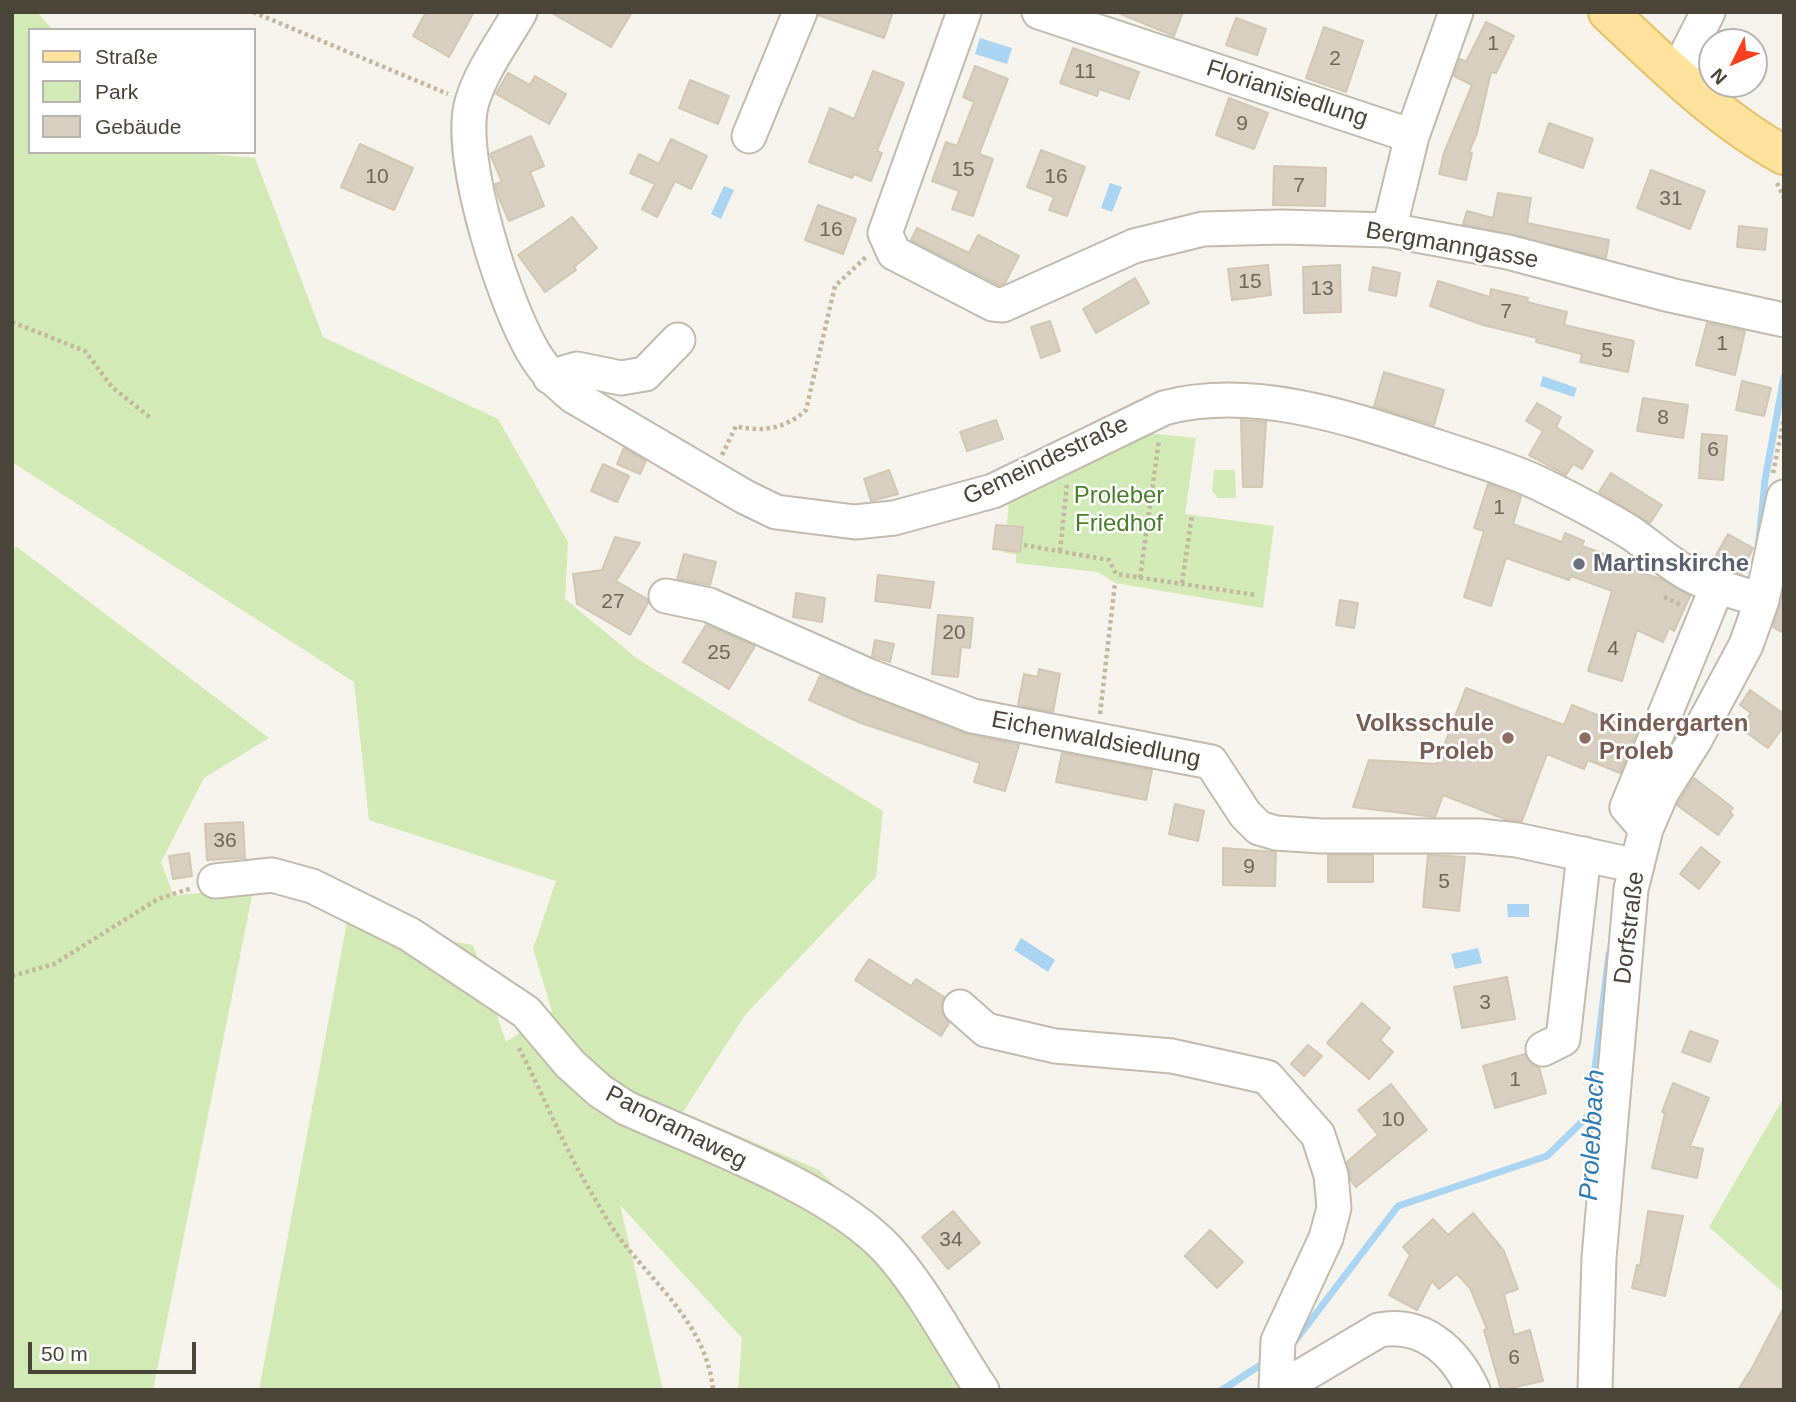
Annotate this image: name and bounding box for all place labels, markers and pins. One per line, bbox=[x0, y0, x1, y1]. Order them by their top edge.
place label: Martinskirche bbox=[1593, 550, 1749, 578]
marker: Martinskirche bbox=[1571, 556, 1587, 572]
place label: Volksschule Proleb bbox=[1356, 710, 1494, 766]
place label: Kindergarten Proleb bbox=[1599, 710, 1748, 766]
marker: Volksschule Proleb bbox=[1500, 730, 1516, 746]
marker: Kindergarten Proleb bbox=[1577, 730, 1593, 746]

